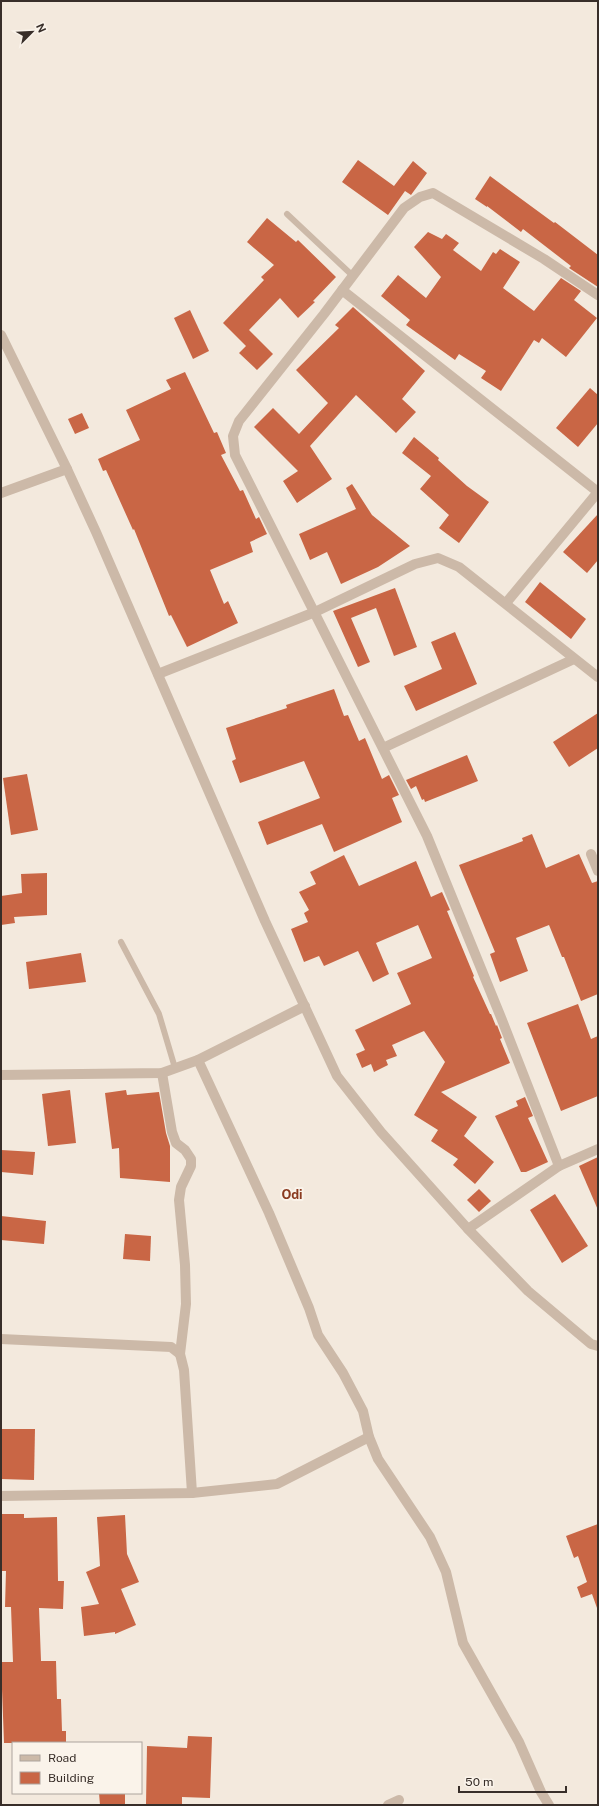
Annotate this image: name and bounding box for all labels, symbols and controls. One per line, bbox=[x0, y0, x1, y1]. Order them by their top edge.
north arrow bbox=[12, 12, 52, 52]
text: N bbox=[34, 22, 48, 34]
district label: Odi bbox=[281, 1187, 303, 1202]
legend bbox=[12, 1742, 142, 1794]
text: Road bbox=[48, 1751, 76, 1765]
scale bar bbox=[459, 1768, 566, 1794]
text: Building bbox=[48, 1771, 94, 1785]
text: 50 m bbox=[465, 1775, 493, 1789]

